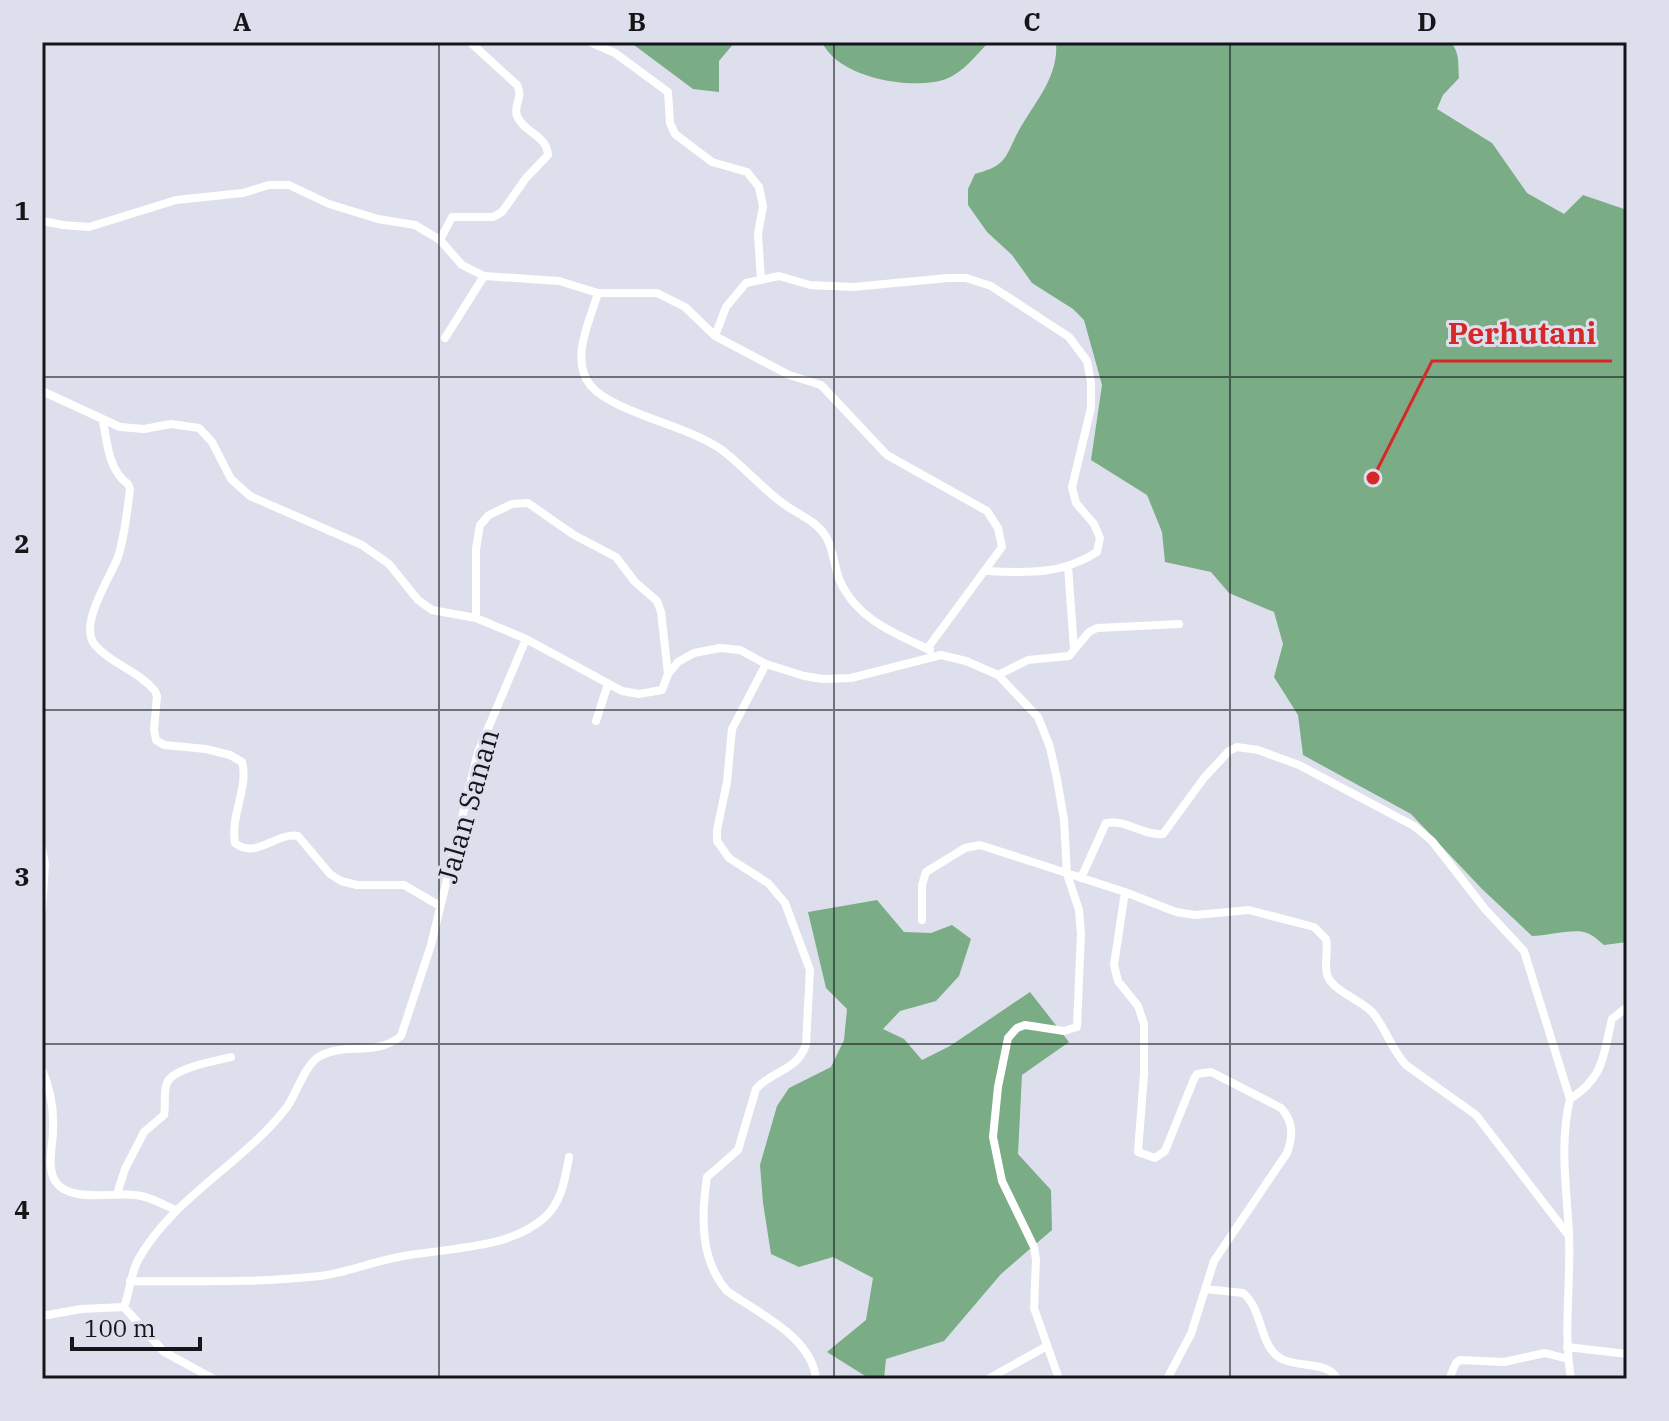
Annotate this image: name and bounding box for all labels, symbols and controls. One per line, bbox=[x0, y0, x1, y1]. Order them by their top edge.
text: A bbox=[233, 4, 251, 38]
text: B bbox=[628, 4, 646, 38]
text: C bbox=[1023, 4, 1041, 38]
text: D bbox=[1417, 4, 1437, 38]
text: 1 bbox=[14, 193, 30, 227]
callout: Perhutani bbox=[1432, 307, 1612, 361]
text: Perhutani bbox=[1448, 313, 1596, 352]
text: 2 bbox=[14, 526, 30, 560]
street label: Jalan Sanan bbox=[428, 724, 507, 887]
text: 3 bbox=[14, 859, 30, 893]
text: 4 bbox=[14, 1192, 30, 1226]
scale bar bbox=[72, 1301, 200, 1351]
text: 100 m bbox=[84, 1312, 156, 1344]

